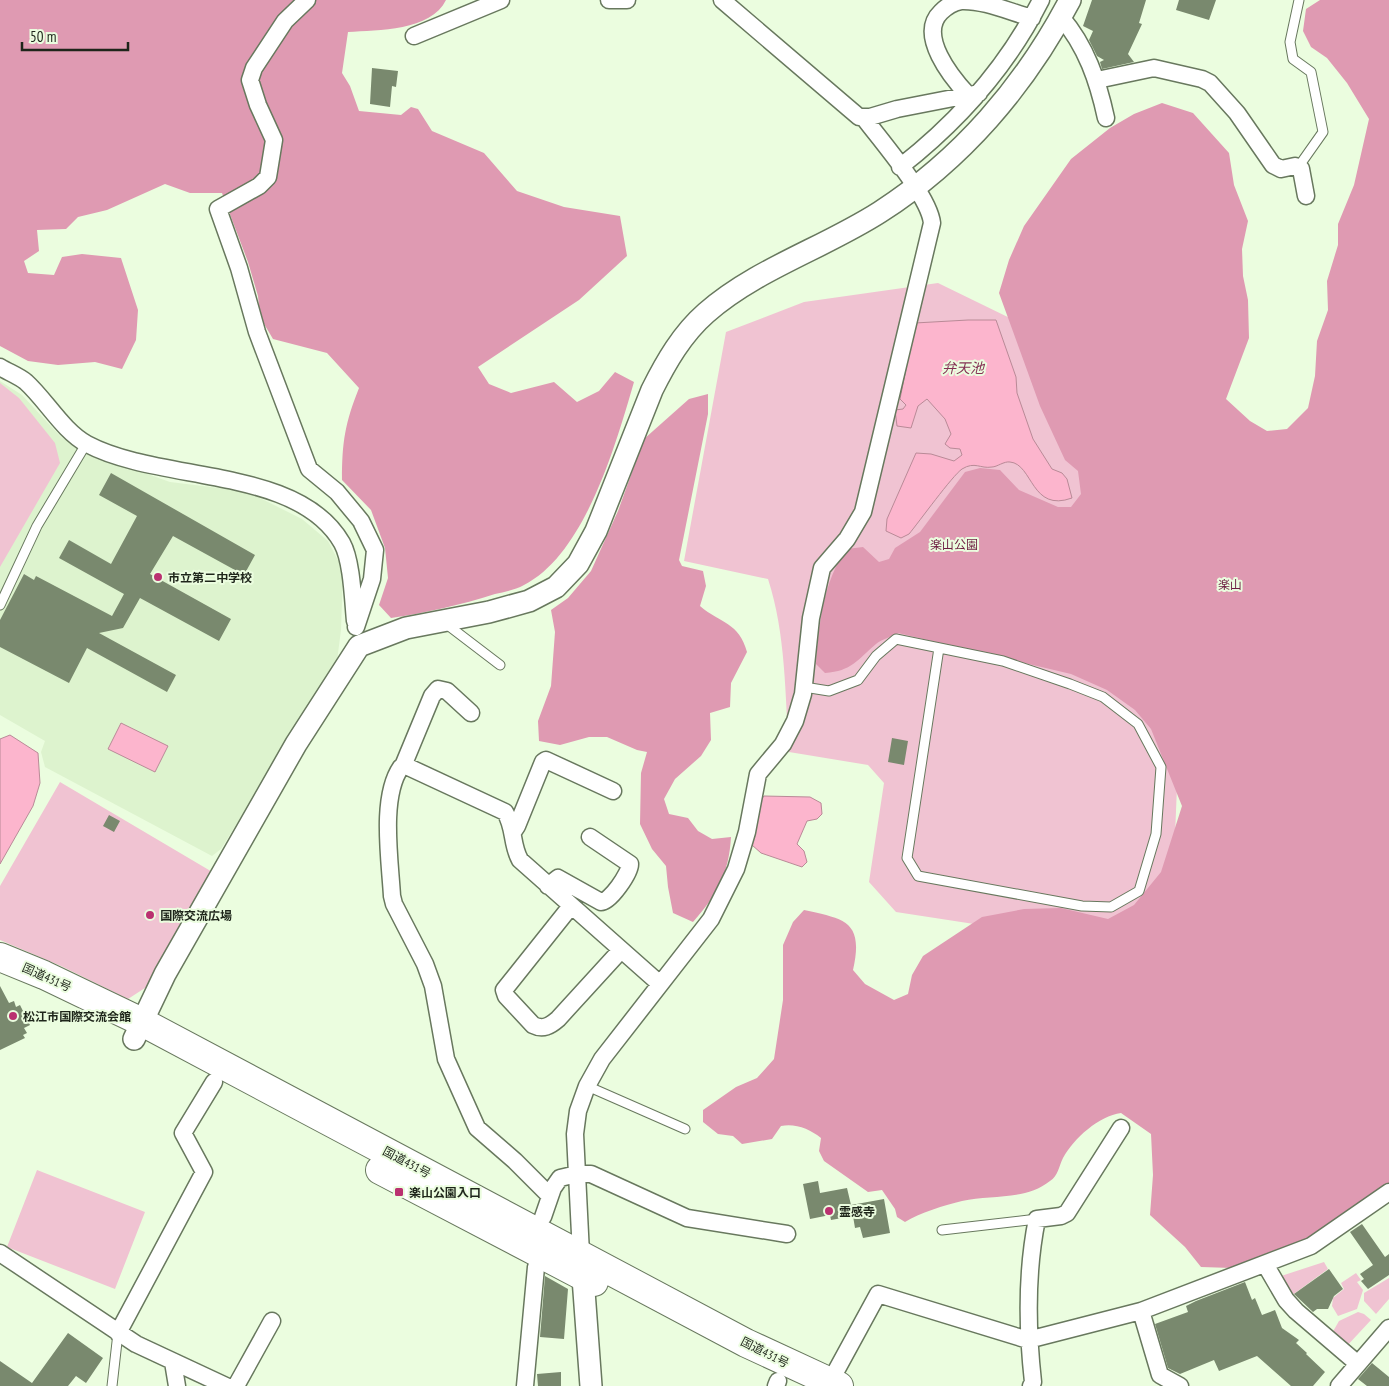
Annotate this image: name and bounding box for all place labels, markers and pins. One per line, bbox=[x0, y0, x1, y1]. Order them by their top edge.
place label: 市立第二中学校 bbox=[168, 570, 252, 585]
marker: 市立第二中学校 bbox=[152, 571, 164, 583]
place label: 国際交流広場 bbox=[160, 908, 232, 923]
marker: 国際交流広場 bbox=[144, 909, 156, 921]
place label: 松江市国際交流会館 bbox=[23, 1009, 131, 1024]
marker: 松江市国際交流会館 bbox=[7, 1010, 19, 1022]
place label: 楽山公園入口 bbox=[409, 1185, 481, 1200]
marker: 楽山公園入口 bbox=[393, 1186, 405, 1198]
place label: 霊感寺 bbox=[839, 1204, 875, 1219]
marker: 霊感寺 bbox=[823, 1205, 835, 1217]

